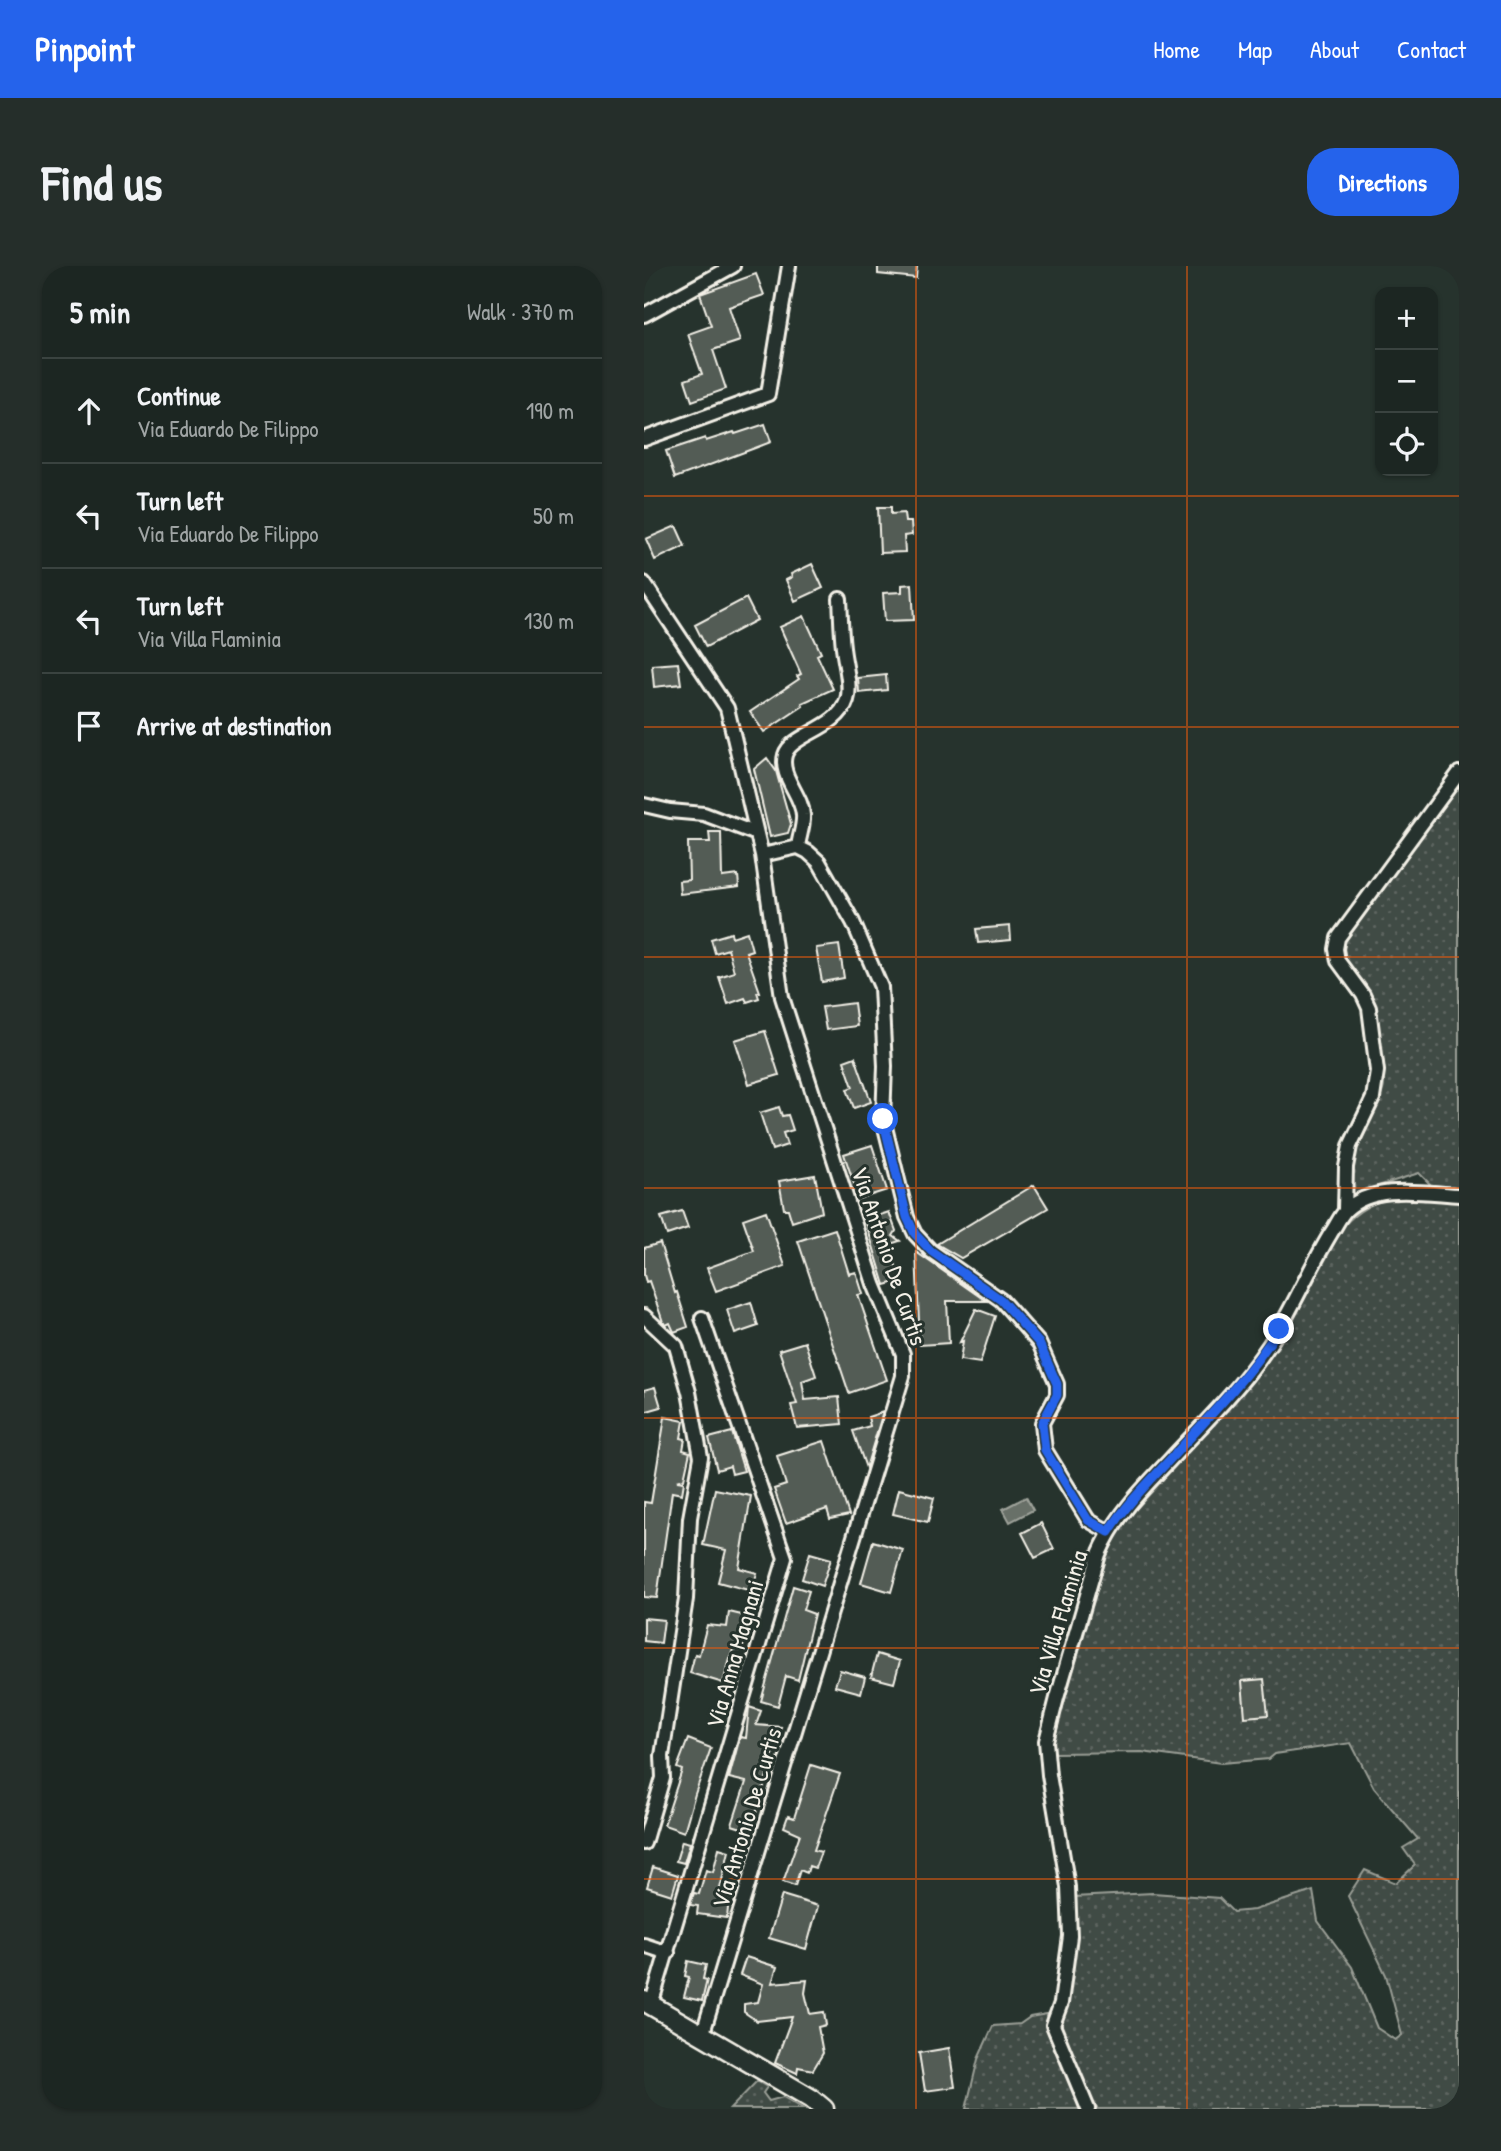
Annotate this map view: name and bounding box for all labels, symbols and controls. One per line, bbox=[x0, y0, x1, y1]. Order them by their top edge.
text: Pinpoint bbox=[35, 27, 134, 71]
text: Home bbox=[1153, 33, 1200, 65]
text: Map bbox=[1238, 33, 1272, 65]
text: About bbox=[1310, 33, 1359, 65]
text: Contact bbox=[1397, 33, 1466, 65]
button: Directions bbox=[1307, 148, 1459, 216]
text: Find us bbox=[42, 149, 162, 215]
map controls bbox=[1375, 287, 1438, 476]
button: + bbox=[1375, 287, 1438, 350]
text: 5 min bbox=[70, 292, 130, 332]
text: Walk · 370 m bbox=[467, 296, 574, 327]
button: − bbox=[1375, 350, 1438, 413]
text: Continue bbox=[137, 378, 221, 413]
icon: ahead bbox=[70, 392, 108, 430]
text: 190 m bbox=[526, 395, 574, 426]
text: Via Eduardo De Filippo bbox=[137, 413, 319, 444]
button: locate bbox=[1375, 413, 1438, 476]
text: Turn left bbox=[137, 483, 223, 518]
icon: left bbox=[70, 497, 108, 535]
text: 50 m bbox=[533, 500, 574, 531]
text: Via Eduardo De Filippo bbox=[137, 518, 319, 549]
text: Turn left bbox=[137, 588, 223, 623]
icon: left bbox=[70, 602, 108, 640]
text: 130 m bbox=[524, 605, 574, 636]
text: Via Villa Flaminia bbox=[137, 623, 281, 654]
icon: arrive bbox=[70, 707, 108, 745]
text: Arrive at destination bbox=[137, 708, 332, 743]
route start bbox=[867, 1103, 898, 1134]
street label: Via Antonio De Curtis bbox=[844, 1162, 936, 1349]
route end bbox=[1263, 1313, 1294, 1344]
street label: Via Villa Flaminia bbox=[1020, 1546, 1094, 1699]
street label: Via Anna Magnani bbox=[698, 1576, 771, 1732]
street label: Via Antonio De Curtis bbox=[703, 1724, 789, 1912]

